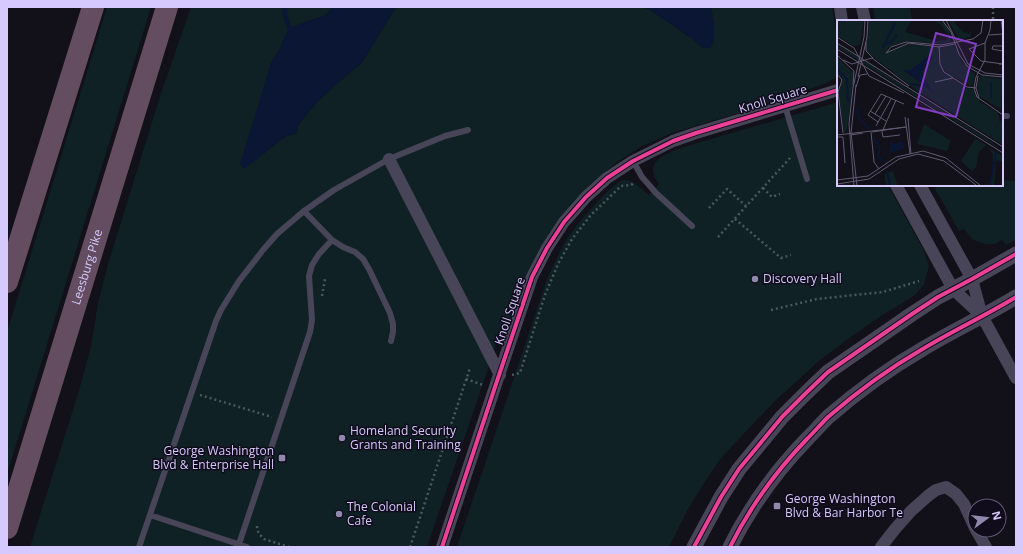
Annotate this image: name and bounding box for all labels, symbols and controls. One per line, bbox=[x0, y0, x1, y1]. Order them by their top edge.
inset map bbox=[837, 20, 1003, 186]
street label: Knoll Square bbox=[737, 80, 809, 117]
street label: Leesburg Pike bbox=[67, 227, 106, 307]
place label: Discovery Hall bbox=[763, 270, 842, 287]
street label: Knoll Square bbox=[490, 274, 529, 347]
marker: Discovery Hall bbox=[750, 274, 760, 284]
place label: Homeland Security Grants and Training bbox=[350, 422, 461, 453]
marker: Homeland Security Grants and Training bbox=[337, 433, 347, 443]
place label: George Washington Blvd & Enterprise Hall bbox=[153, 442, 274, 473]
marker: George Washington Blvd & Enterprise Hall bbox=[277, 453, 287, 463]
place label: George Washington Blvd & Bar Harbor Te bbox=[785, 490, 903, 521]
place label: The Colonial Cafe bbox=[347, 498, 416, 529]
north arrow bbox=[967, 498, 1007, 538]
marker: George Washington Blvd & Bar Harbor Te bbox=[772, 501, 782, 511]
marker: The Colonial Cafe bbox=[334, 509, 344, 519]
text: N bbox=[989, 509, 1006, 522]

